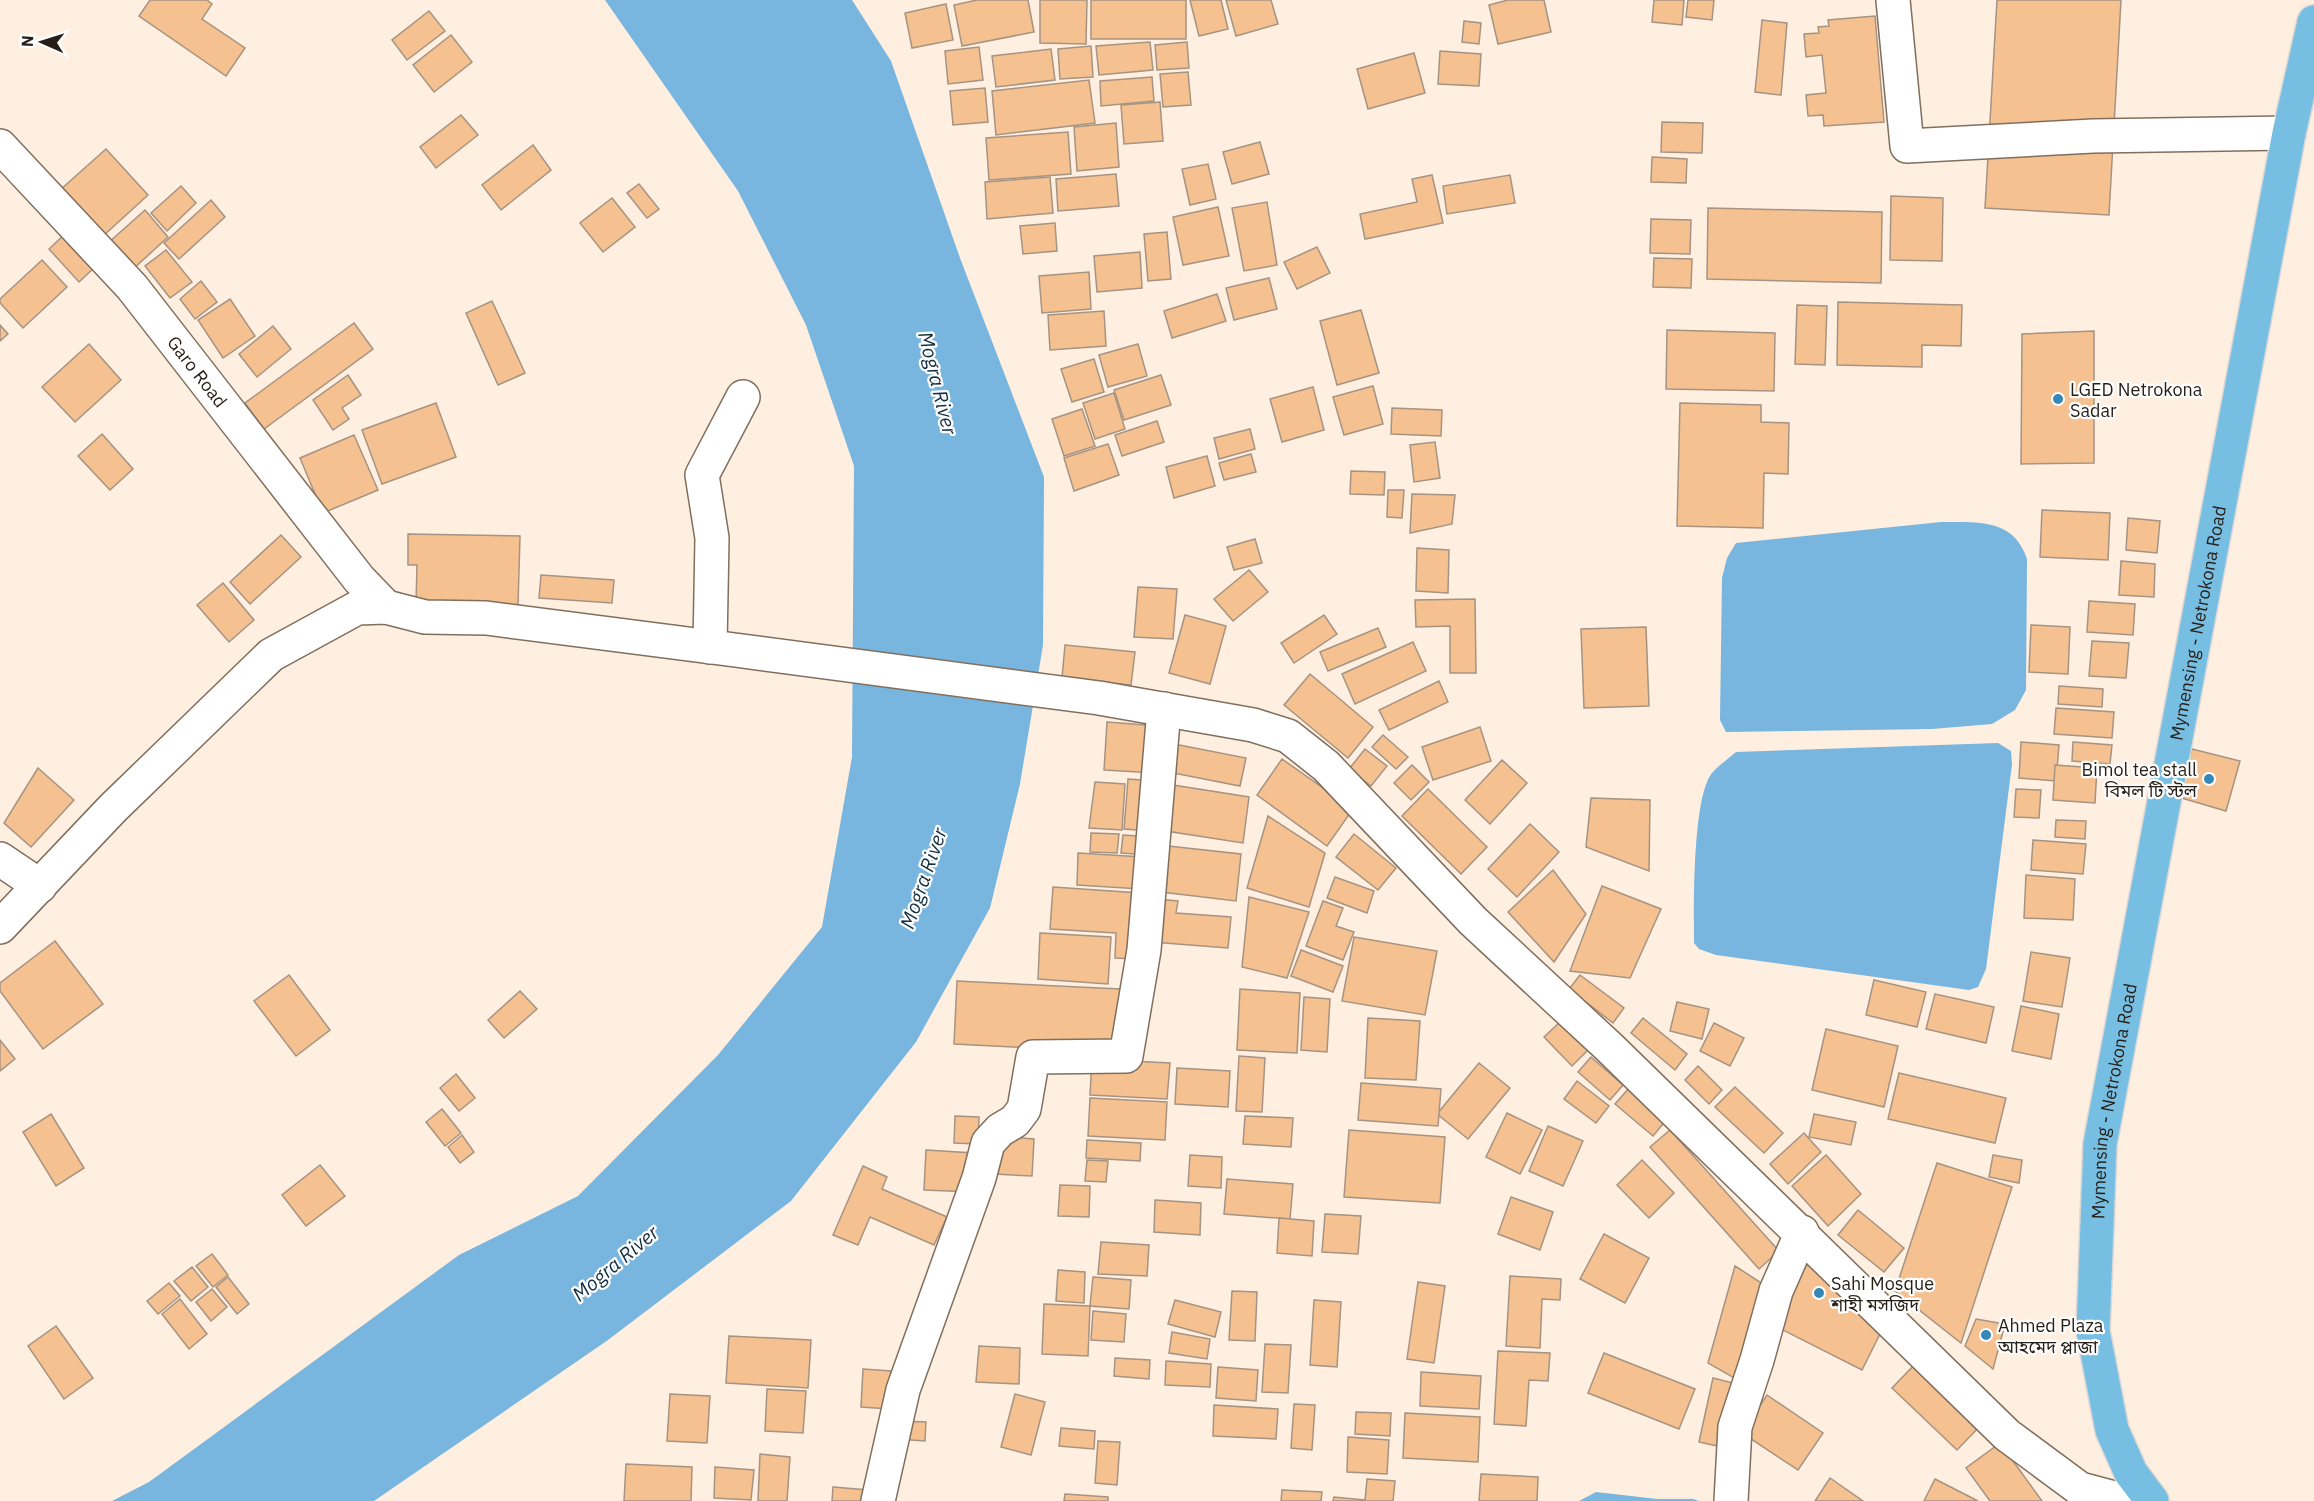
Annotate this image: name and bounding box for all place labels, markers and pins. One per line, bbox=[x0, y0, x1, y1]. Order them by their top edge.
place label: LGED Netrokona Sadar bbox=[2070, 378, 2203, 422]
marker: LGED Netrokona Sadar bbox=[2051, 392, 2065, 406]
place label: Bimol tea stall বিমল টি স্টল bbox=[2082, 758, 2198, 802]
marker: Bimol tea stall বিমল টি স্টল bbox=[2202, 772, 2216, 786]
place label: Sahi Mosque শাহী মসজিদ bbox=[1830, 1272, 1934, 1316]
marker: Sahi Mosque শাহী মসজিদ bbox=[1812, 1286, 1826, 1300]
place label: Ahmed Plaza আহমেদ প্লাজা bbox=[1997, 1314, 2104, 1358]
marker: Ahmed Plaza আহমেদ প্লাজা bbox=[1979, 1328, 1993, 1342]

